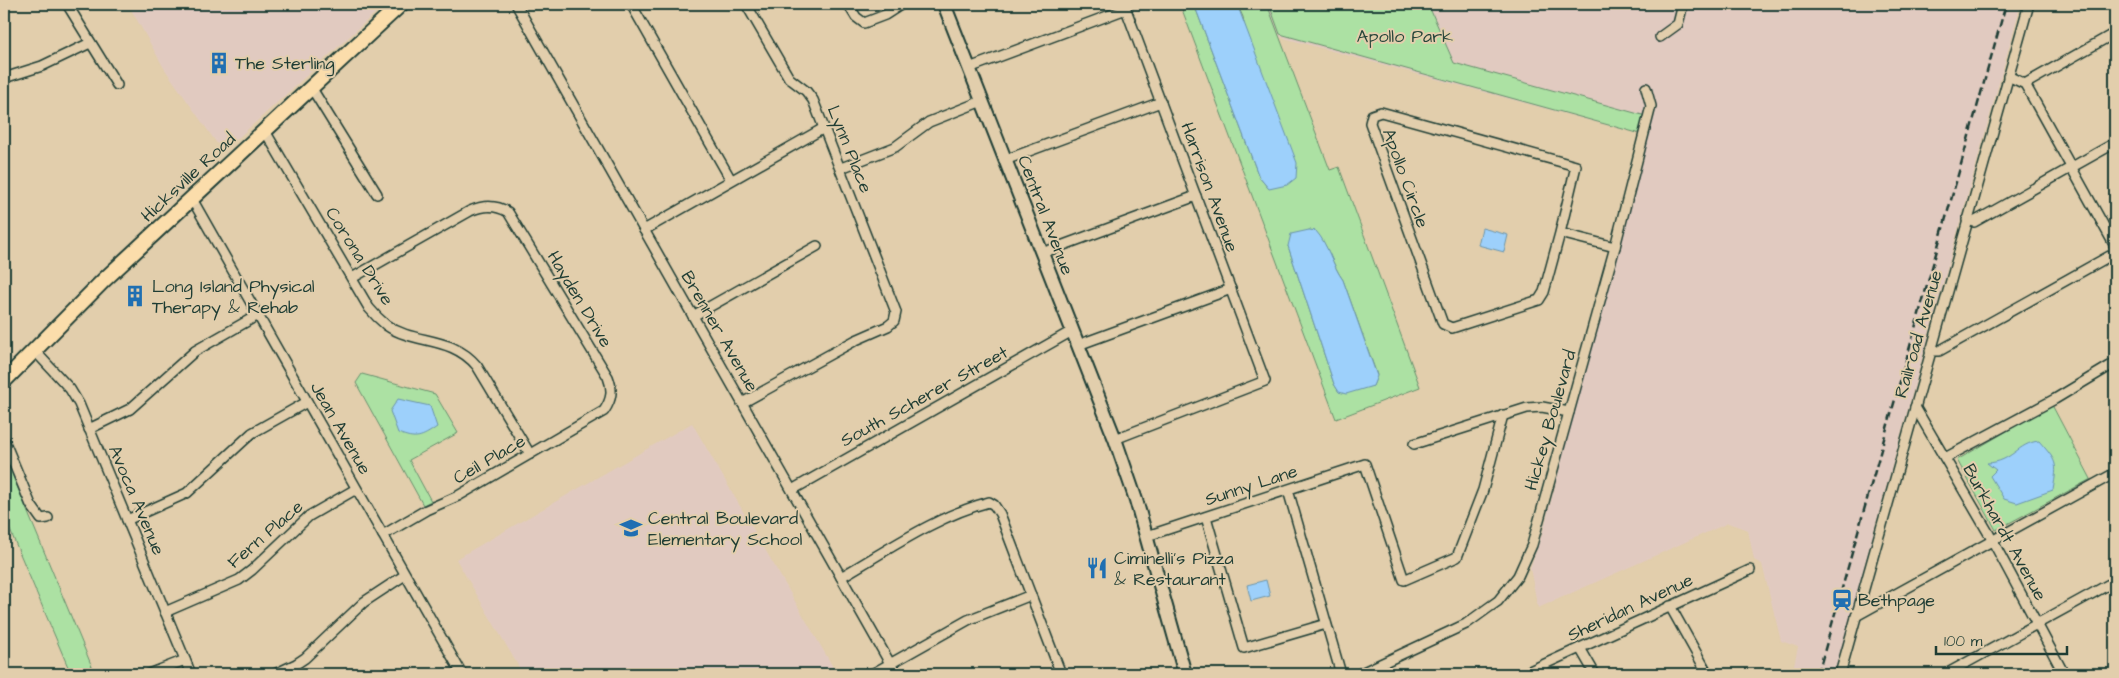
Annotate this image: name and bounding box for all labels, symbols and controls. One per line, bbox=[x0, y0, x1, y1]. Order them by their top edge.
park label: Apollo Park bbox=[1357, 24, 1453, 49]
building icon: The Sterling bbox=[206, 50, 232, 76]
place label: The Sterling bbox=[235, 51, 334, 77]
street label: Lynn Place bbox=[820, 102, 878, 197]
street label: Harrison Avenue bbox=[1174, 119, 1245, 256]
street label: Apollo Circle bbox=[1376, 125, 1435, 232]
street label: Hicksville Road bbox=[136, 127, 241, 228]
street label: Central Avenue bbox=[1011, 152, 1080, 279]
street label: Corona Drive bbox=[319, 202, 400, 310]
street label: Hayden Drive bbox=[540, 246, 618, 353]
street label: Brenner Avenue bbox=[675, 266, 764, 397]
street label: Railroad Avenue bbox=[1888, 267, 1949, 401]
place label: Long Island Physical Therapy & Rehab bbox=[152, 274, 315, 321]
building icon: Long Island Physical Therapy & Rehab bbox=[122, 283, 148, 309]
street label: South Scherer Street bbox=[836, 340, 1013, 453]
street label: Hickey Boulevard bbox=[1518, 347, 1583, 494]
street label: Jean Avenue bbox=[304, 377, 377, 479]
street label: Ceil Place bbox=[448, 429, 530, 490]
street label: Avoca Avenue bbox=[102, 441, 171, 559]
street label: Sunny Lane bbox=[1202, 459, 1301, 513]
street label: Burkhardt Avenue bbox=[1957, 459, 2053, 605]
street label: Fern Place bbox=[222, 494, 309, 574]
place label: Central Boulevard Elementary School bbox=[648, 506, 803, 553]
school or university icon: Central Boulevard Elementary School bbox=[618, 515, 644, 541]
place label: Ciminelli's Pizza & Restaurant bbox=[1114, 546, 1234, 592]
restaurant icon: Ciminelli's Pizza & Restaurant bbox=[1084, 555, 1110, 581]
street label: Sheridan Avenue bbox=[1563, 567, 1697, 648]
station icon: Bethpage bbox=[1829, 587, 1855, 613]
place label: Bethpage bbox=[1858, 588, 1935, 614]
scale bar bbox=[1936, 623, 2068, 655]
text: 100 m bbox=[1944, 631, 1983, 652]

